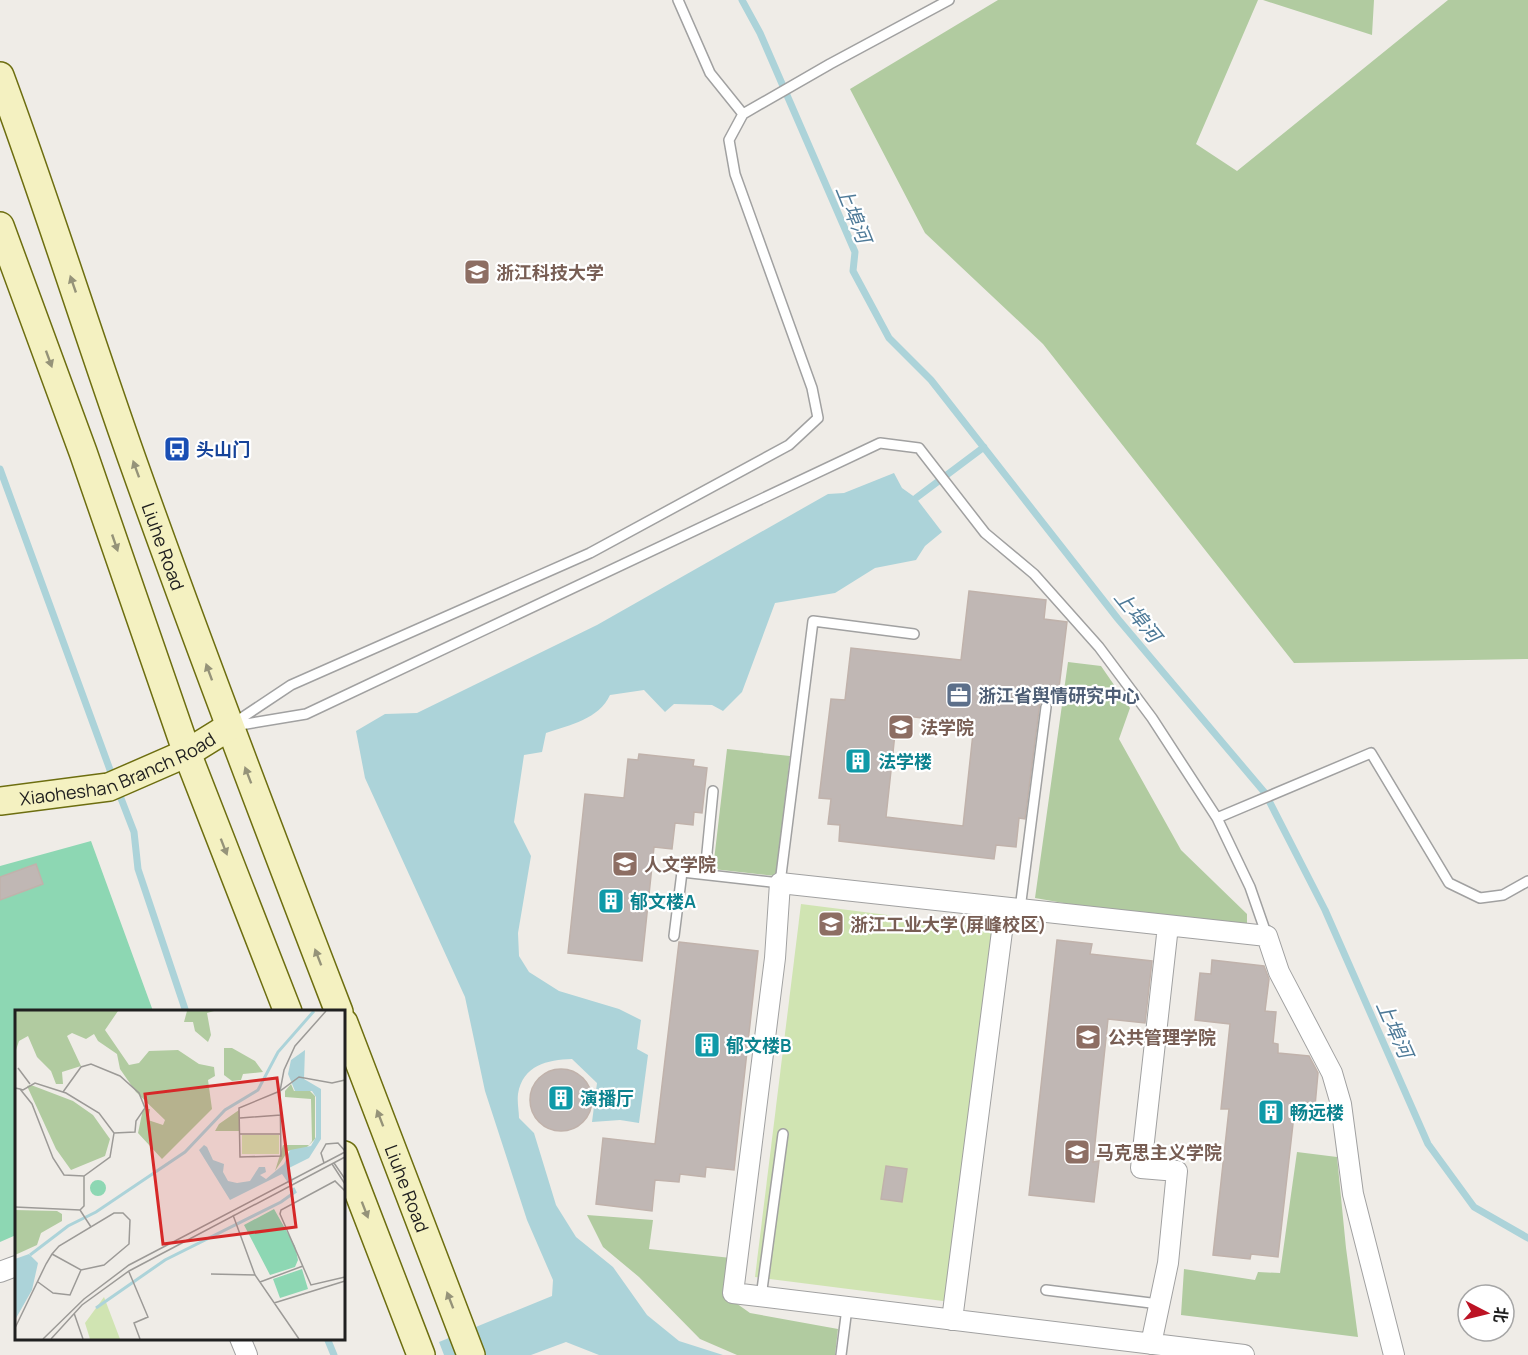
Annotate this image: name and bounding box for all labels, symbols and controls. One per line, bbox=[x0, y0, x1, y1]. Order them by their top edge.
water label: 上埠河 bbox=[830, 181, 879, 251]
school or university icon: 浙江科技大学 bbox=[462, 257, 492, 287]
place label: 浙江科技大学 bbox=[496, 260, 604, 284]
one-way arrow bbox=[68, 275, 78, 293]
one-way arrow bbox=[45, 350, 55, 368]
bus stop icon: 头山门 bbox=[162, 434, 192, 464]
place label: 头山门 bbox=[196, 437, 250, 461]
one-way arrow bbox=[130, 460, 140, 478]
street label: Liuhe Road bbox=[137, 499, 190, 594]
one-way arrow bbox=[110, 534, 120, 552]
water label: 上埠河 bbox=[1109, 584, 1170, 651]
one-way arrow bbox=[204, 663, 214, 681]
office icon: 浙江省舆情研究中心 bbox=[944, 680, 974, 710]
place label: 浙江省舆情研究中心 bbox=[978, 683, 1140, 707]
school or university icon: 法学院 bbox=[886, 712, 916, 742]
place label: 法学院 bbox=[920, 715, 974, 739]
street label: Xiaoheshan Branch Road bbox=[18, 726, 220, 810]
building icon: 法学楼 bbox=[843, 746, 873, 776]
place label: 法学楼 bbox=[878, 749, 932, 773]
one-way arrow bbox=[243, 766, 252, 784]
one-way arrow bbox=[219, 838, 229, 856]
school or university icon: 人文学院 bbox=[610, 849, 640, 879]
place label: 人文学院 bbox=[644, 852, 716, 876]
building icon: 郁文楼A bbox=[596, 886, 626, 916]
place label: 郁文楼A bbox=[630, 889, 696, 913]
school or university icon: 浙江工业大学(屏峰校区) bbox=[816, 909, 846, 939]
place label: 浙江工业大学(屏峰校区) bbox=[850, 912, 1046, 936]
one-way arrow bbox=[313, 948, 322, 966]
water label: 上埠河 bbox=[1370, 996, 1421, 1066]
inset map bbox=[15, 1010, 345, 1340]
school or university icon: 公共管理学院 bbox=[1073, 1022, 1103, 1052]
place label: 公共管理学院 bbox=[1108, 1025, 1216, 1049]
building icon: 郁文楼B bbox=[692, 1030, 722, 1060]
place label: 郁文楼B bbox=[726, 1033, 791, 1057]
building icon: 演播厅 bbox=[546, 1083, 576, 1113]
place label: 演播厅 bbox=[580, 1086, 634, 1110]
building icon: 畅远楼 bbox=[1256, 1097, 1286, 1127]
place label: 畅远楼 bbox=[1290, 1100, 1344, 1124]
one-way arrow bbox=[375, 1109, 384, 1127]
school or university icon: 马克思主义学院 bbox=[1062, 1137, 1092, 1167]
place label: 马克思主义学院 bbox=[1096, 1140, 1222, 1164]
street label: Liuhe Road bbox=[380, 1141, 435, 1235]
one-way arrow bbox=[360, 1201, 370, 1219]
north arrow bbox=[1456, 1283, 1516, 1343]
one-way arrow bbox=[445, 1291, 455, 1309]
text: 北 bbox=[1489, 1306, 1513, 1324]

